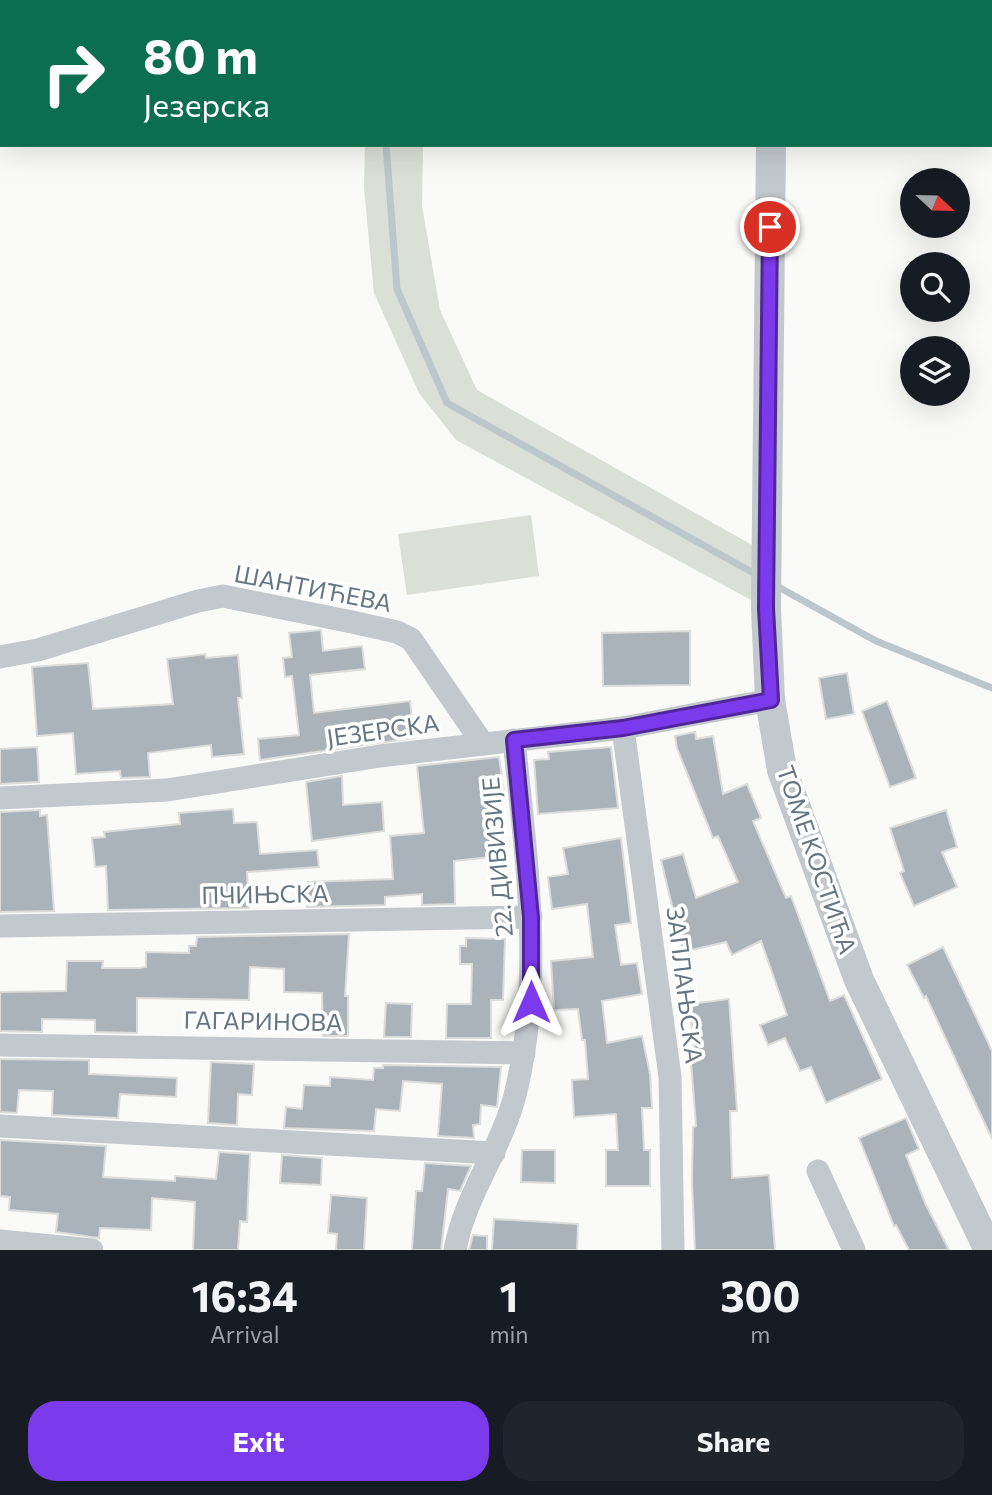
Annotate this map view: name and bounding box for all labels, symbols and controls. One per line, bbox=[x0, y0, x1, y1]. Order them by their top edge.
text: 80 m bbox=[143, 24, 258, 84]
icon: right bbox=[28, 28, 119, 119]
text: Језерска bbox=[143, 84, 270, 124]
north arrow bbox=[900, 168, 970, 238]
map controls bbox=[900, 168, 970, 406]
pin bbox=[740, 197, 800, 257]
icon: arrive bbox=[751, 208, 789, 246]
button: search bbox=[900, 252, 970, 322]
button: layers bbox=[900, 336, 970, 406]
street label: ШАНТИЋЕВА bbox=[232, 558, 394, 617]
street label: ЈЕЗЕРСКА bbox=[325, 707, 441, 752]
street label: ТОМЕ КОСТИЋА bbox=[772, 762, 863, 958]
street label: 22. ДИВИЗИЈЕ bbox=[475, 776, 518, 938]
street label: ПЧИЊСКА bbox=[201, 878, 329, 909]
street label: ЗАПЛАЊСКА bbox=[661, 905, 710, 1065]
position arrow bbox=[494, 965, 568, 1039]
street label: ГАГАРИНОВА bbox=[183, 1005, 343, 1036]
text: 16:34 bbox=[192, 1269, 298, 1321]
text: 1 bbox=[499, 1269, 518, 1321]
text: 300 bbox=[720, 1269, 800, 1321]
text: Arrival bbox=[210, 1320, 280, 1348]
text: min bbox=[489, 1320, 529, 1348]
text: m bbox=[750, 1320, 770, 1348]
button: Exit bbox=[28, 1401, 489, 1481]
button: Share bbox=[503, 1401, 964, 1481]

